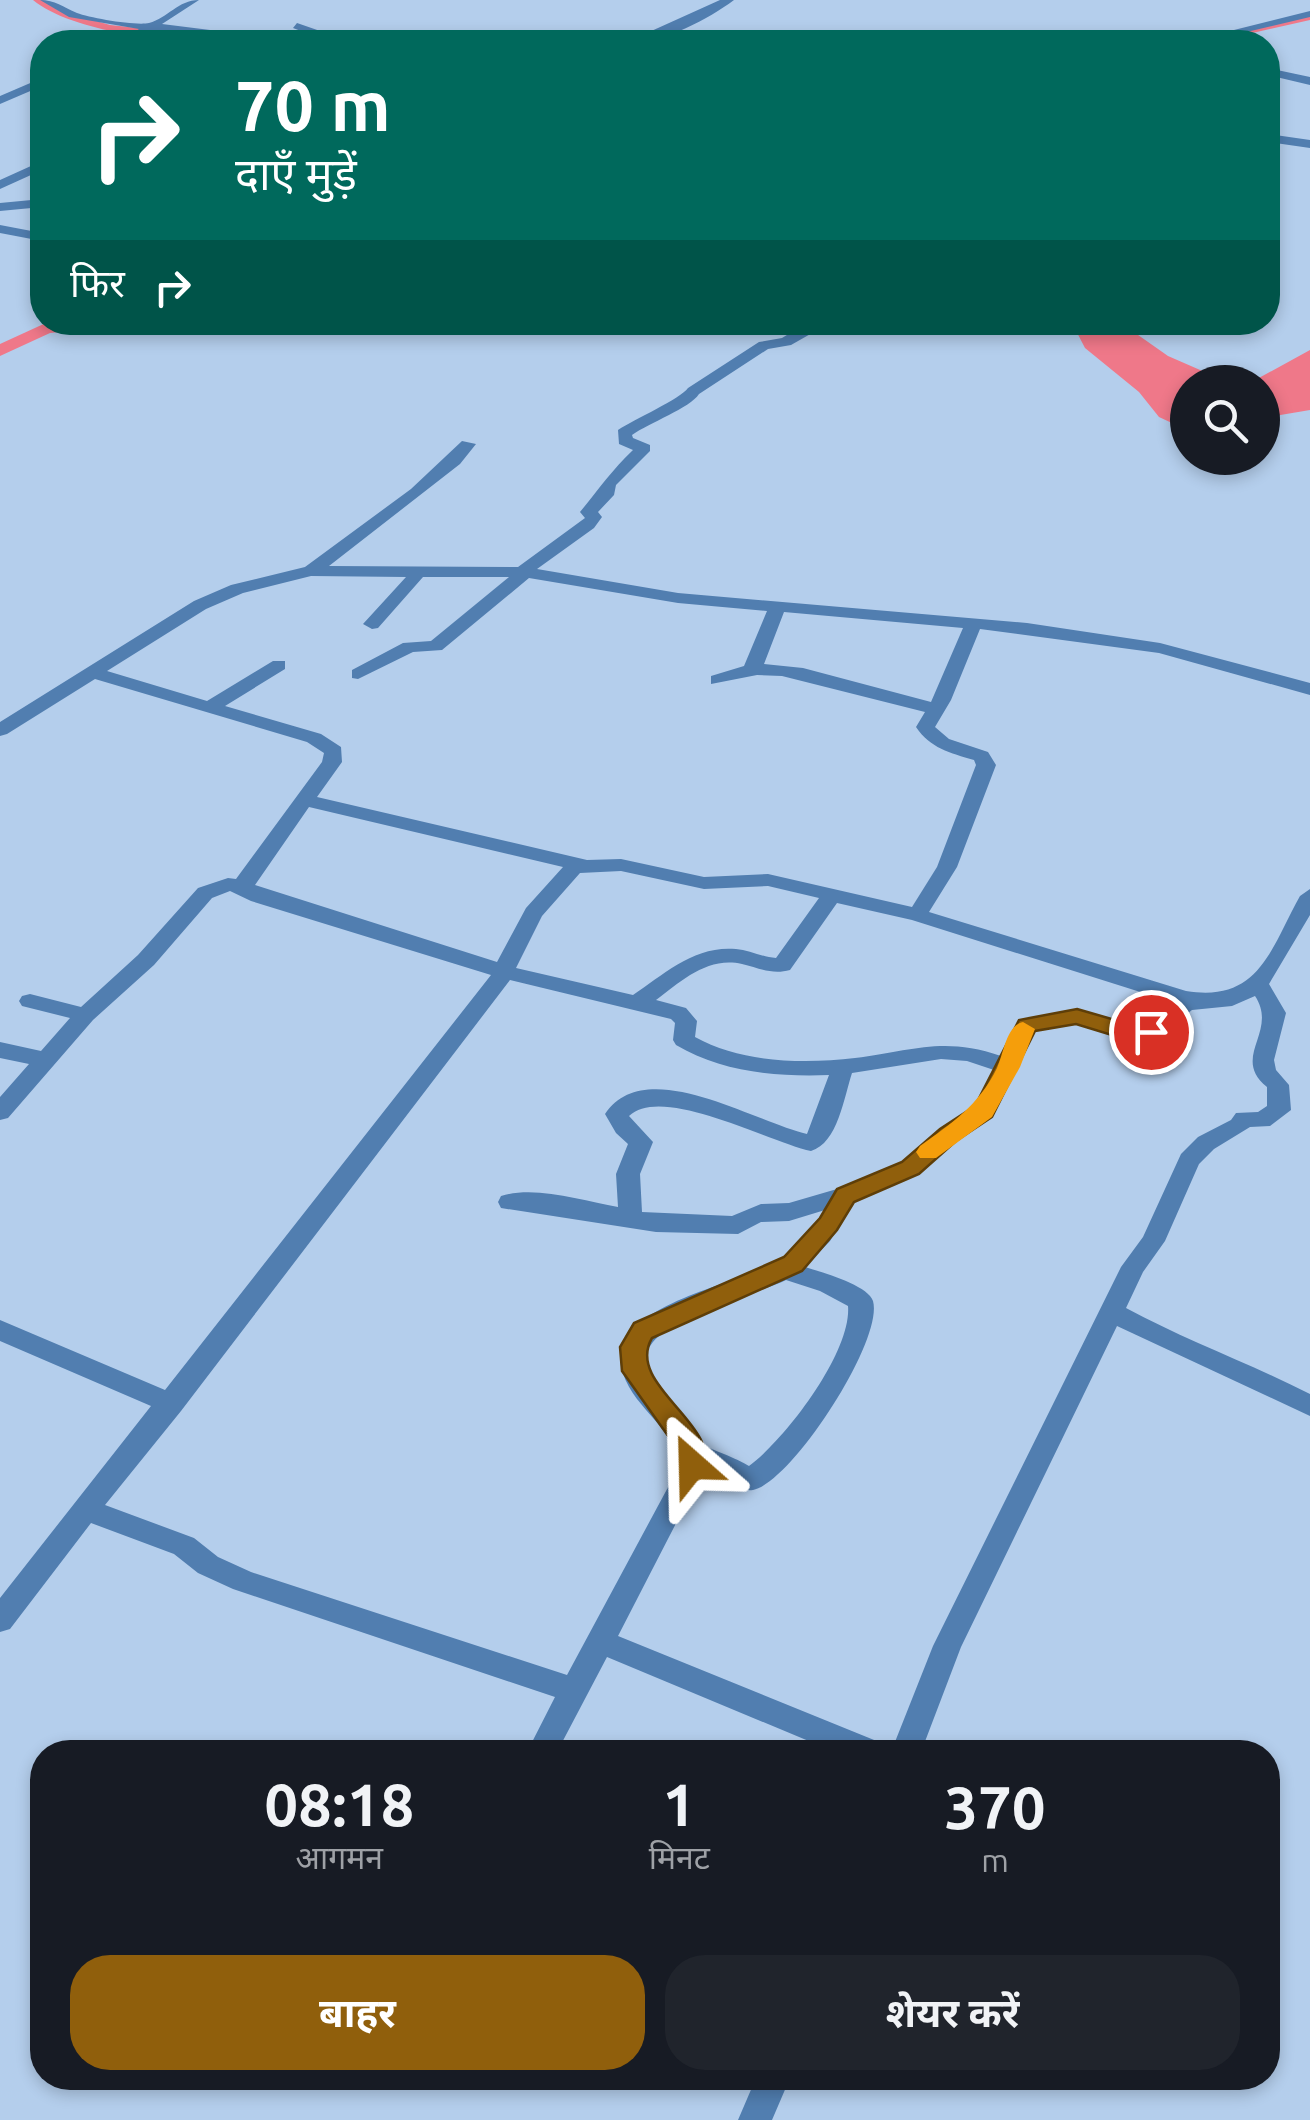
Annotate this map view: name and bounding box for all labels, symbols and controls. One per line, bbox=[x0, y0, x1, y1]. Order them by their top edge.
text: 70 m bbox=[235, 66, 391, 144]
icon: right bbox=[70, 70, 200, 200]
text: दाएँ मुड़ें bbox=[235, 148, 357, 199]
icon: right bbox=[145, 260, 200, 315]
text: फिर bbox=[70, 262, 125, 304]
map controls bbox=[1170, 365, 1280, 475]
button: search bbox=[1170, 365, 1280, 475]
pin bbox=[1109, 990, 1194, 1075]
icon: arrive bbox=[1124, 1005, 1179, 1060]
position arrow bbox=[640, 1413, 744, 1517]
text: 08:18 bbox=[264, 1770, 414, 1837]
text: 1 bbox=[662, 1770, 696, 1837]
text: 370 bbox=[944, 1773, 1046, 1840]
text: आगमन bbox=[296, 1839, 383, 1875]
text: मिनट bbox=[649, 1839, 710, 1875]
text: m bbox=[981, 1842, 1009, 1878]
button: बाहर bbox=[70, 1955, 645, 2070]
button: शेयर करें bbox=[665, 1955, 1240, 2070]

